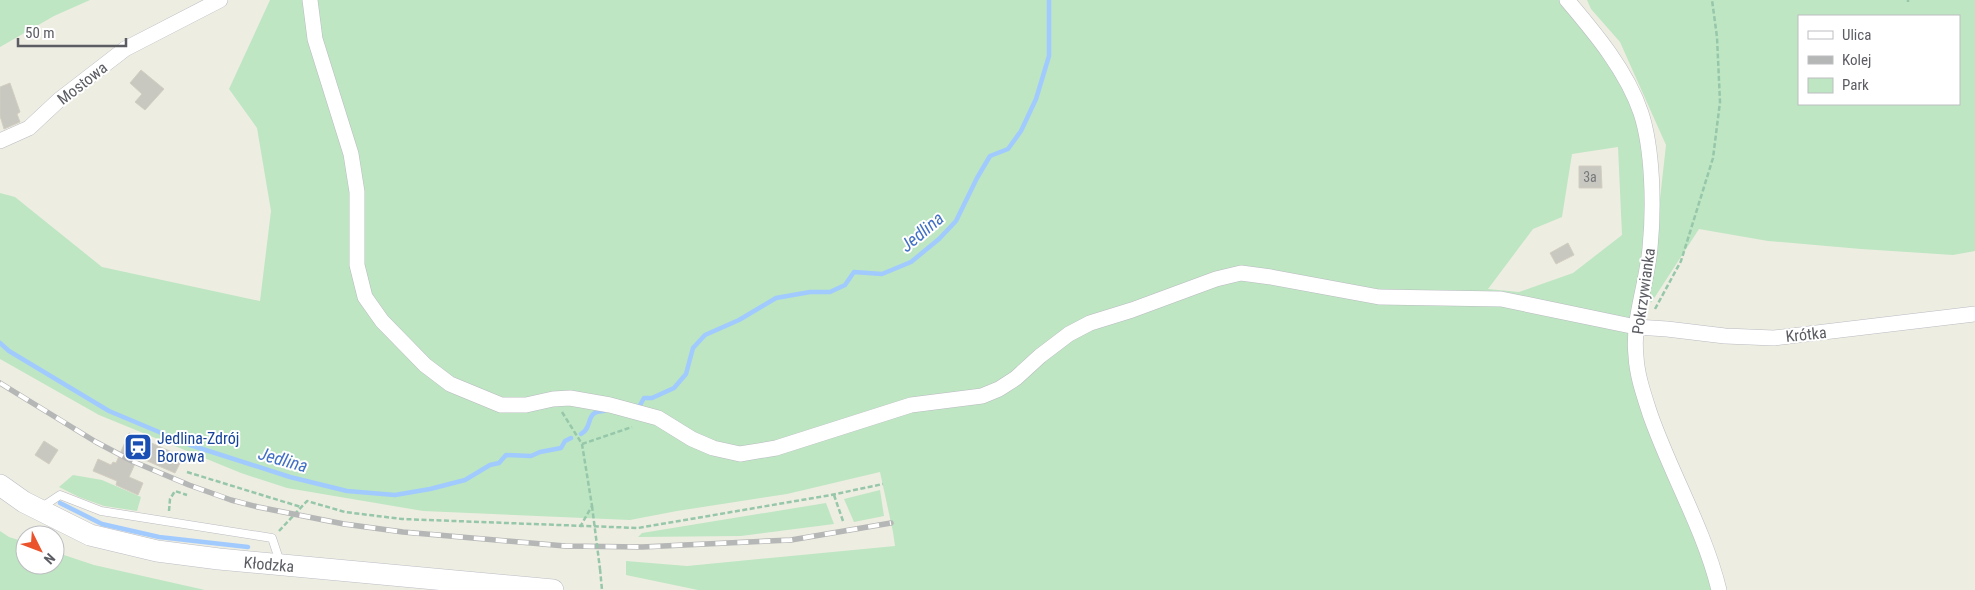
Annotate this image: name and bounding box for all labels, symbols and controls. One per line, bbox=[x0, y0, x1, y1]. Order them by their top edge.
scale bar bbox=[18, 15, 125, 47]
legend bbox=[1798, 15, 1960, 105]
text: 50 m bbox=[25, 24, 55, 42]
text: Ulica bbox=[1842, 26, 1871, 44]
text: Kolej bbox=[1842, 51, 1871, 69]
street label: Mostowa bbox=[54, 58, 111, 109]
text: Park bbox=[1842, 76, 1869, 94]
house number: 3a bbox=[1583, 169, 1597, 185]
water label: Jedlina bbox=[896, 207, 948, 256]
street label: Pokrzywianka bbox=[1628, 247, 1659, 335]
street label: Krótka bbox=[1785, 323, 1827, 346]
place label: Jedlina-Zdrój Borowa bbox=[157, 429, 239, 466]
station icon: Jedlina-Zdrój Borowa bbox=[123, 432, 153, 462]
water label: Jedlina bbox=[256, 443, 310, 477]
north arrow bbox=[15, 525, 65, 575]
text: N bbox=[41, 550, 58, 567]
street label: Kłodzka bbox=[243, 553, 295, 576]

